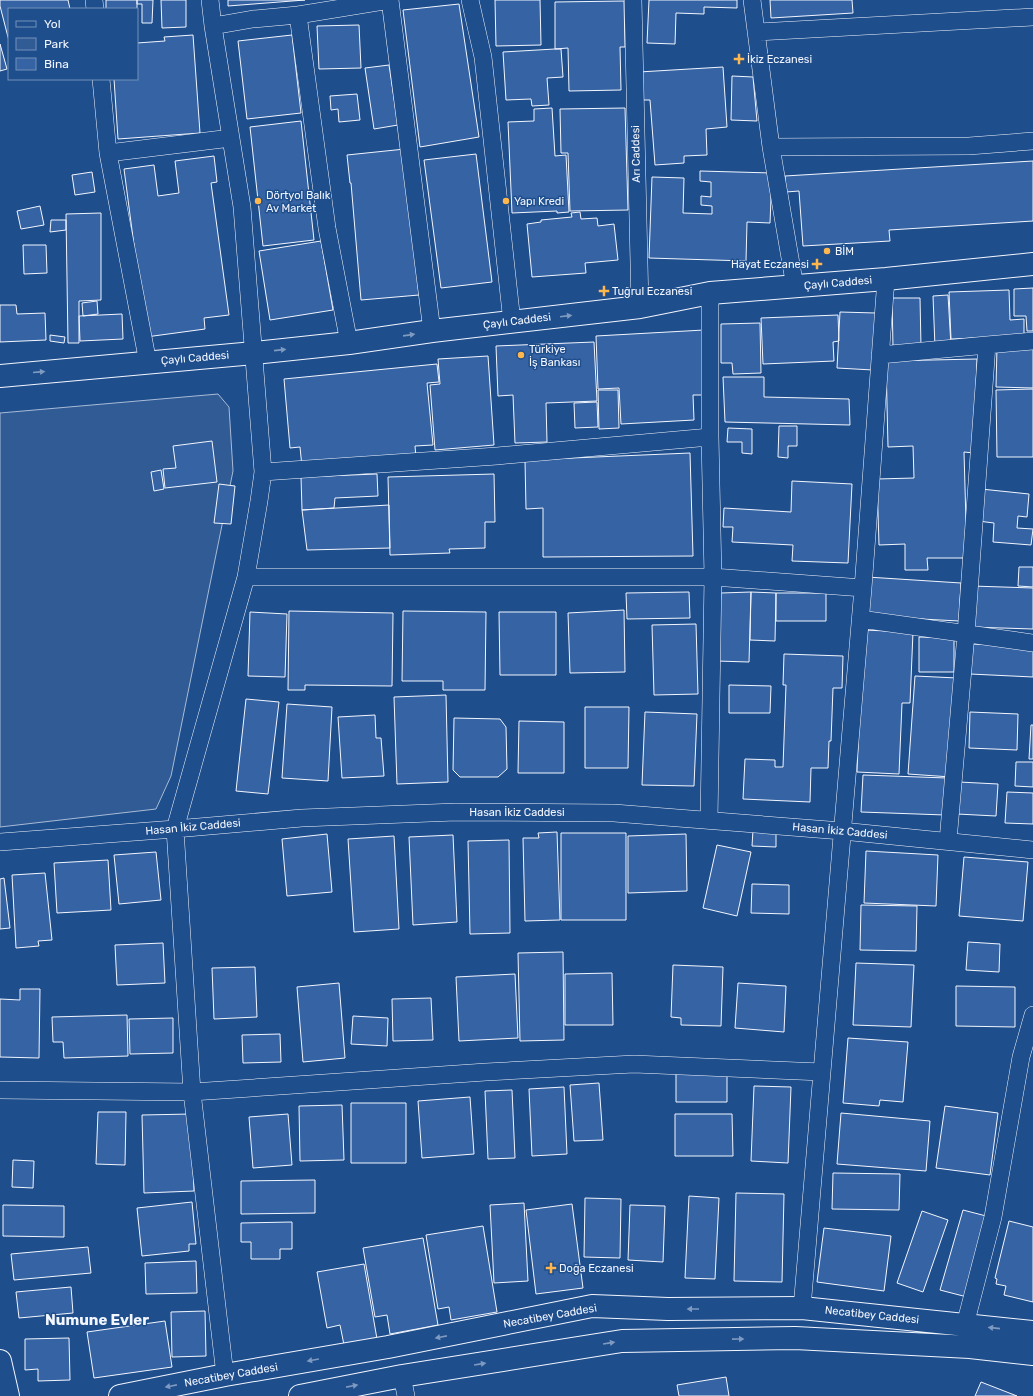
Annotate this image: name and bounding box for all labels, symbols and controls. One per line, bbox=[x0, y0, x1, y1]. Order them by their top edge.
legend bbox=[8, 8, 138, 80]
text: Yol bbox=[44, 17, 61, 31]
text: Park bbox=[44, 37, 70, 51]
place label: İkiz Eczanesi bbox=[747, 52, 812, 66]
marker: İkiz Eczanesi bbox=[734, 54, 744, 64]
text: Bina bbox=[44, 57, 69, 71]
street label: Arı Caddesi bbox=[629, 125, 643, 183]
place label: Dörtyol Balık Av Market bbox=[266, 189, 331, 215]
place label: Yapı Kredi bbox=[514, 195, 564, 208]
marker: Dörtyol Balık Av Market bbox=[253, 196, 263, 206]
marker: Yapı Kredi bbox=[501, 196, 511, 206]
place label: BİM bbox=[835, 244, 854, 258]
marker: BİM bbox=[822, 246, 832, 256]
place label: Hayat Eczanesi bbox=[731, 258, 809, 271]
marker: Hayat Eczanesi bbox=[812, 259, 822, 269]
street label: Çaylı Caddesi bbox=[803, 274, 873, 292]
place label: Tuğrul Eczanesi bbox=[612, 285, 692, 298]
marker: Tuğrul Eczanesi bbox=[599, 286, 609, 296]
street label: Çaylı Caddesi bbox=[482, 310, 552, 332]
one-way arrow bbox=[560, 312, 572, 319]
one-way arrow bbox=[403, 331, 415, 338]
place label: Türkiye İş Bankası bbox=[529, 343, 580, 369]
one-way arrow bbox=[274, 347, 286, 353]
street label: Çaylı Caddesi bbox=[160, 349, 230, 367]
marker: Türkiye İş Bankası bbox=[516, 350, 526, 360]
one-way arrow bbox=[33, 369, 45, 376]
street label: Hasan İkiz Caddesi bbox=[469, 805, 565, 819]
street label: Hasan İkiz Caddesi bbox=[145, 815, 241, 838]
street label: Hasan İkiz Caddesi bbox=[792, 819, 888, 842]
place label: Doğa Eczanesi bbox=[559, 1262, 634, 1275]
marker: Doğa Eczanesi bbox=[546, 1263, 556, 1273]
street label: Necatibey Caddesi bbox=[502, 1301, 598, 1331]
street label: Necatibey Caddesi bbox=[824, 1304, 920, 1326]
one-way arrow bbox=[686, 1306, 699, 1312]
district label: Numune Evler bbox=[45, 1311, 149, 1329]
one-way arrow bbox=[988, 1324, 1000, 1331]
one-way arrow bbox=[434, 1334, 447, 1340]
one-way arrow bbox=[732, 1336, 745, 1342]
one-way arrow bbox=[603, 1340, 615, 1346]
one-way arrow bbox=[307, 1357, 319, 1363]
street label: Necatibey Caddesi bbox=[183, 1360, 279, 1390]
one-way arrow bbox=[474, 1361, 486, 1367]
one-way arrow bbox=[165, 1383, 177, 1389]
one-way arrow bbox=[346, 1383, 358, 1389]

